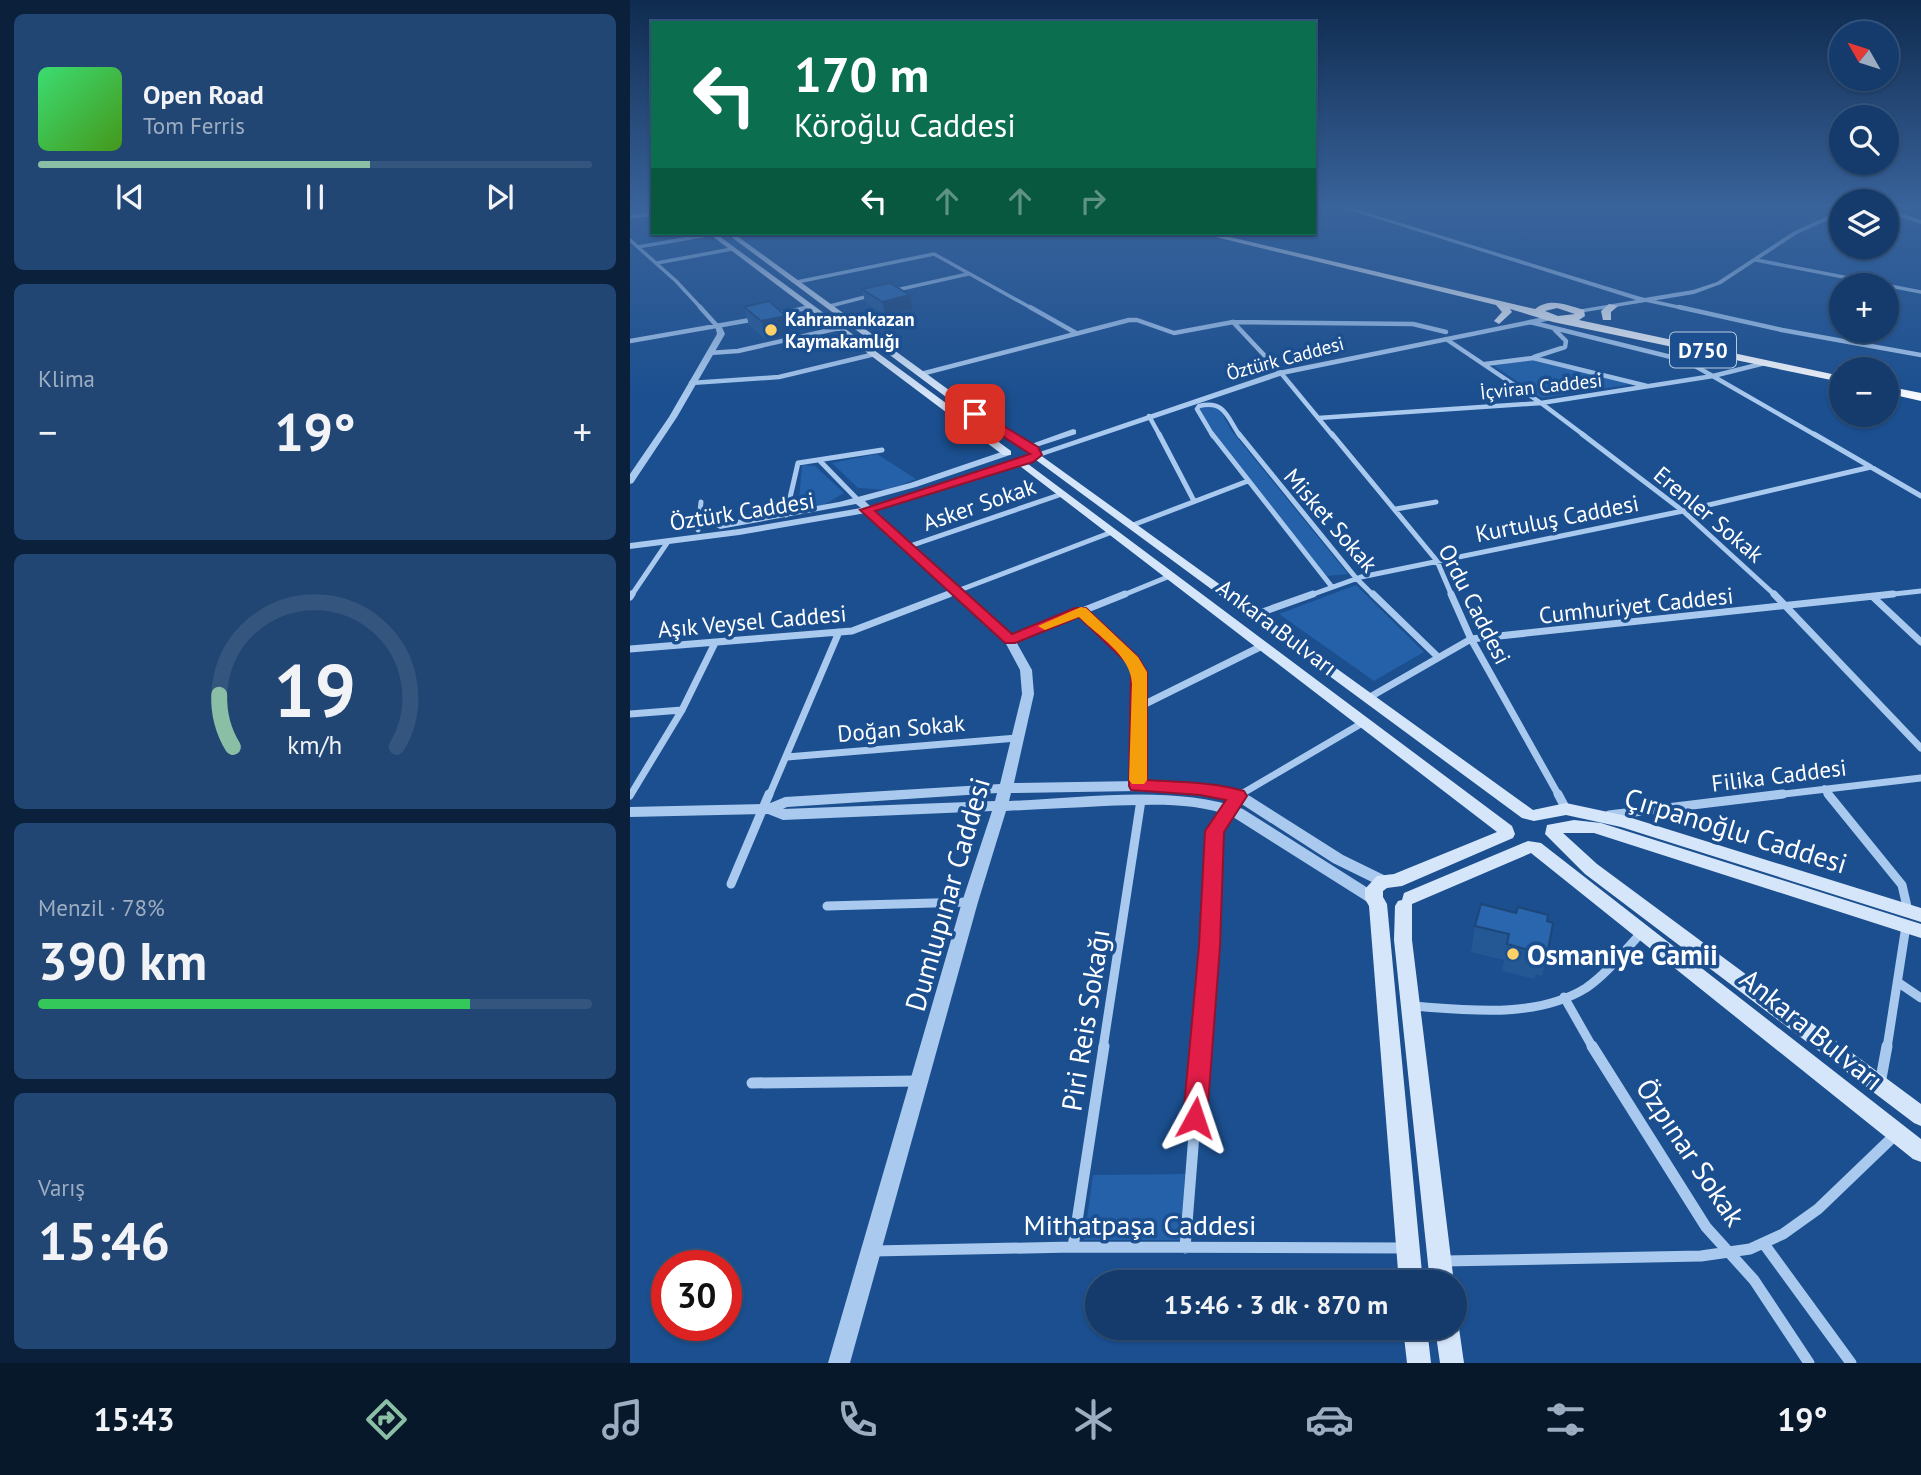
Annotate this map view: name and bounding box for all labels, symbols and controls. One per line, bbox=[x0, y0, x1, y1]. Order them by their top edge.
north arrow bbox=[1829, 21, 1899, 91]
map controls bbox=[1829, 21, 1899, 427]
text: 170 m bbox=[794, 42, 929, 106]
icon: left bbox=[679, 49, 770, 140]
text: Open Road bbox=[143, 78, 264, 111]
text: Köroğlu Caddesi bbox=[794, 104, 1016, 146]
button: search bbox=[1829, 105, 1899, 175]
text: Tom Ferris bbox=[143, 111, 245, 140]
icon: previous bbox=[111, 178, 149, 216]
icon: pause bbox=[296, 178, 334, 216]
icon: next bbox=[481, 178, 519, 216]
icon: left bbox=[855, 182, 893, 220]
icon: ahead bbox=[928, 182, 966, 220]
icon: ahead bbox=[1001, 182, 1039, 220]
icon: right bbox=[1074, 182, 1112, 220]
button: layers bbox=[1829, 189, 1899, 259]
button: + bbox=[1829, 273, 1899, 343]
place label: Kahramankazan Kaymakamlığı bbox=[785, 307, 915, 353]
marker: Kahramankazan Kaymakamlığı bbox=[763, 322, 779, 338]
street label: Öztürk Caddesi bbox=[1223, 331, 1347, 385]
road number: D750 bbox=[1670, 332, 1736, 368]
button: − bbox=[1829, 357, 1899, 427]
text: Klima bbox=[38, 364, 95, 393]
street label: İçviran Caddesi bbox=[1479, 368, 1603, 404]
pin bbox=[945, 384, 1005, 444]
icon: arrive bbox=[956, 395, 994, 433]
text: 19° bbox=[274, 398, 356, 465]
text: − bbox=[38, 407, 57, 456]
text: + bbox=[573, 407, 592, 456]
street label: Erenler Sokak bbox=[1648, 460, 1770, 568]
street label: Misket Sokak bbox=[1278, 462, 1384, 578]
street label: Asker Sokak bbox=[919, 471, 1039, 537]
street label: Öztürk Caddesi bbox=[667, 485, 817, 537]
street label: Kurtuluş Caddesi bbox=[1473, 488, 1641, 548]
street label: Ordu Caddesi bbox=[1432, 539, 1518, 669]
street label: Ankara Bulvarı bbox=[1211, 572, 1343, 682]
street label: Cumhuriyet Caddesi bbox=[1537, 580, 1735, 630]
street label: Aşık Veysel Caddesi bbox=[656, 598, 848, 644]
text: 19 bbox=[274, 644, 356, 738]
street label: Doğan Sokak bbox=[836, 708, 966, 748]
text: km/h bbox=[288, 729, 342, 761]
street label: Filika Caddesi bbox=[1710, 752, 1848, 798]
street label: Dumlupınar Caddesi bbox=[896, 773, 998, 1015]
street label: Çırpanoğlu Caddesi bbox=[1620, 779, 1852, 881]
text: Menzil · 78% bbox=[38, 893, 165, 922]
street label: Piri Reis Sokağı bbox=[1052, 926, 1118, 1114]
text: 390 km bbox=[38, 927, 207, 994]
place label: Osmaniye Camii bbox=[1527, 936, 1718, 973]
marker: Osmaniye Camii bbox=[1505, 946, 1521, 962]
street label: Ankara Bulvarı bbox=[1733, 960, 1891, 1098]
street label: Özpınar Sokak bbox=[1628, 1071, 1754, 1233]
position arrow bbox=[1158, 1081, 1232, 1155]
text: Varış bbox=[38, 1173, 85, 1202]
street label: Mithatpaşa Caddesi bbox=[1023, 1206, 1257, 1243]
text: 15:46 bbox=[38, 1207, 170, 1274]
speed limit sign: 30 bbox=[651, 1250, 742, 1341]
text: 15:46 · 3 dk · 870 m bbox=[1164, 1288, 1388, 1321]
icon: directions bbox=[362, 1395, 411, 1444]
icon: music bbox=[598, 1395, 647, 1444]
icon: phone bbox=[833, 1395, 882, 1444]
icon: climate bbox=[1069, 1395, 1118, 1444]
icon: car bbox=[1305, 1395, 1354, 1444]
icon: filters bbox=[1541, 1395, 1590, 1444]
text: 15:43 bbox=[93, 1398, 175, 1440]
text: 19° bbox=[1777, 1398, 1828, 1440]

